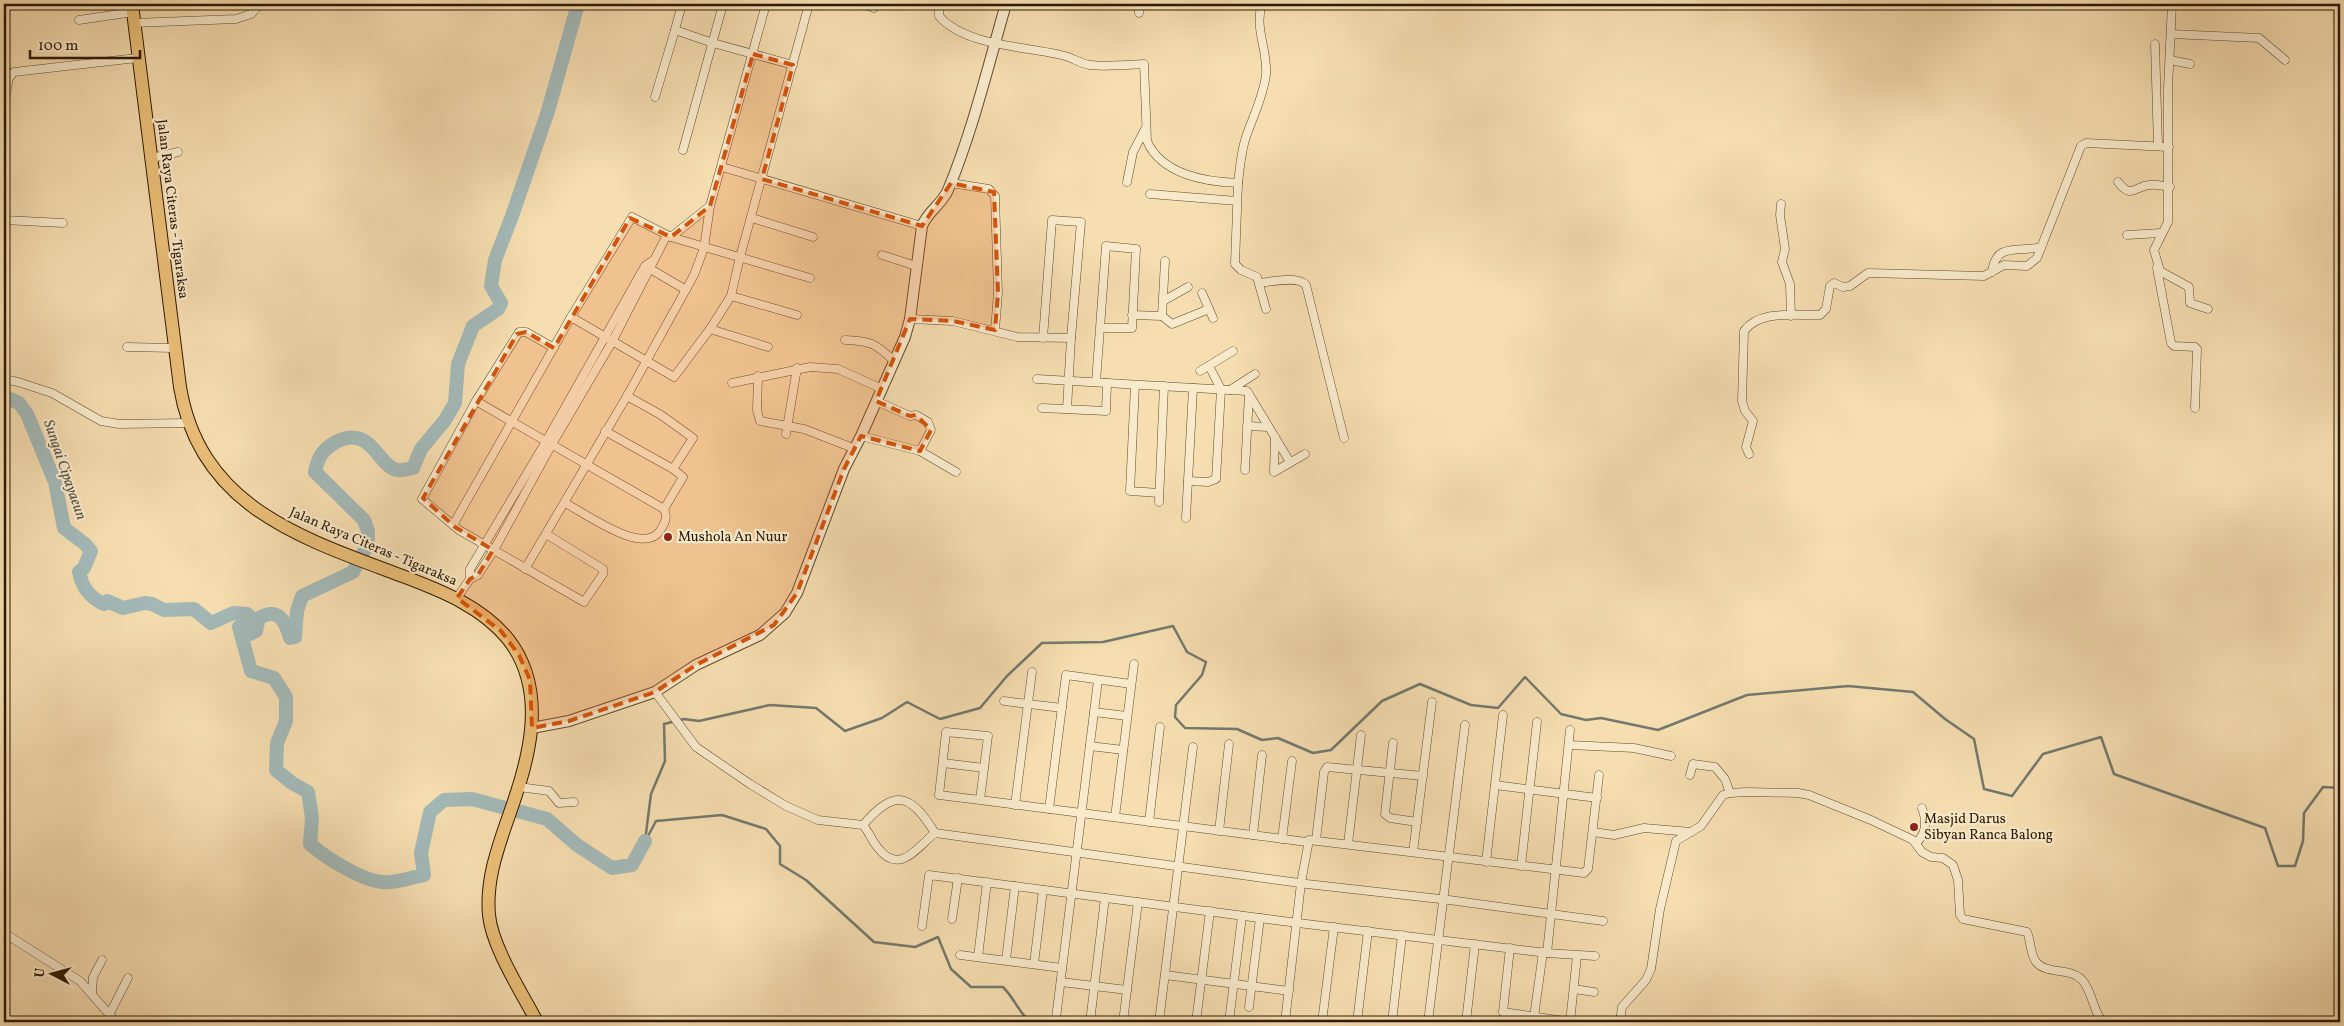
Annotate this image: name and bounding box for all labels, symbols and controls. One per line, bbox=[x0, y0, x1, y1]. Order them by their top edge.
scale bar bbox=[30, 28, 140, 60]
text: 100 m bbox=[38, 36, 78, 57]
street label: Jalan Raya Citeras - Tigaraksa bbox=[152, 118, 192, 300]
water label: Sungai Cipayaeun bbox=[37, 417, 91, 523]
street label: Jalan Raya Citeras - Tigaraksa bbox=[286, 503, 460, 591]
place label: Mushola An Nuur bbox=[678, 528, 787, 547]
marker: Mushola An Nuur bbox=[662, 531, 674, 543]
place label: Masjid Darus Sibyan Ranca Balong bbox=[1924, 810, 2053, 845]
marker: Masjid Darus Sibyan Ranca Balong bbox=[1908, 821, 1920, 833]
north arrow bbox=[28, 948, 78, 998]
text: U bbox=[31, 967, 51, 979]

